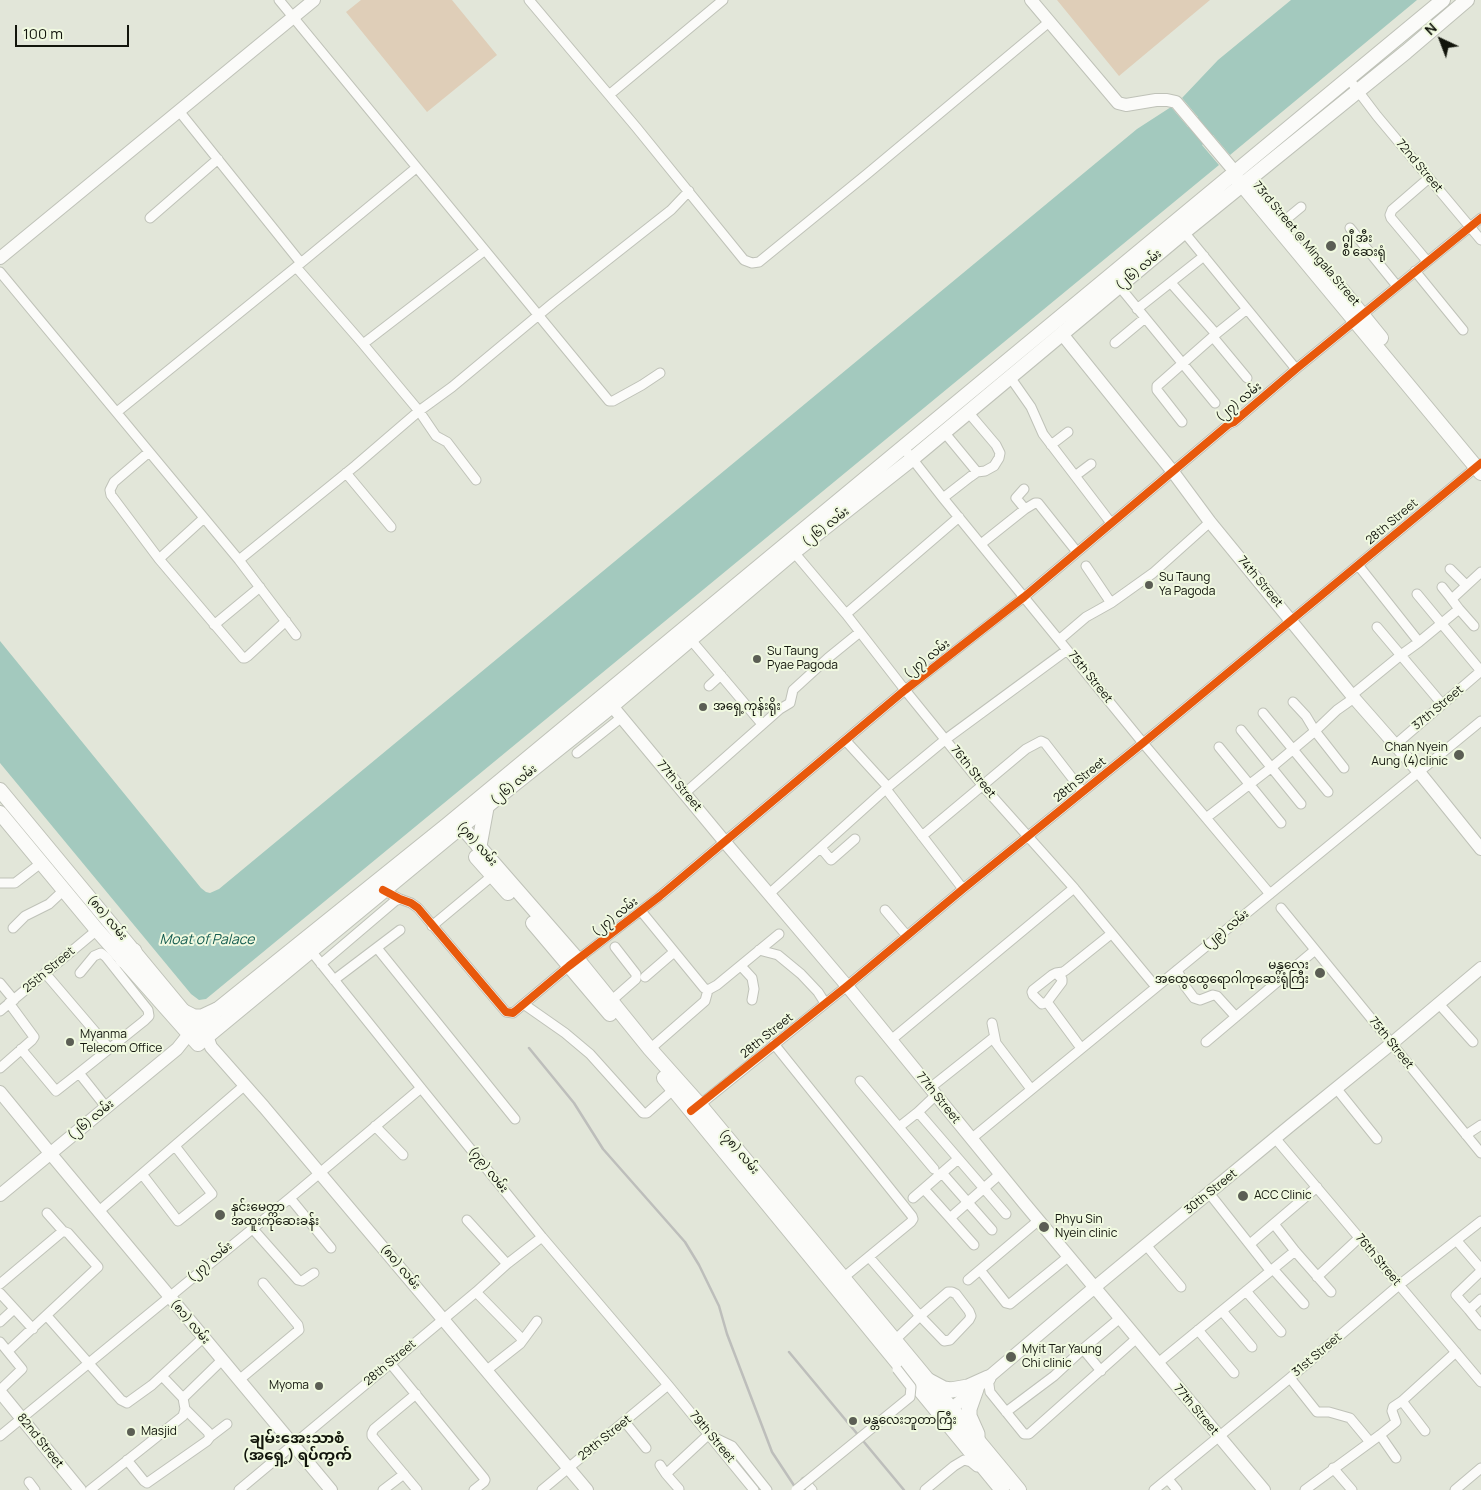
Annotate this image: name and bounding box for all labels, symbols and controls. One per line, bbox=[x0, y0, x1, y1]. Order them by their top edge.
scale bar bbox=[18, 15, 131, 47]
north arrow bbox=[1416, 15, 1466, 65]
text: N bbox=[1420, 18, 1441, 39]
text: 100 m bbox=[23, 23, 63, 44]
street label: 72nd Street bbox=[1393, 137, 1445, 195]
street label: 73rd Street @ Mingala Street bbox=[1250, 179, 1362, 309]
place label: ဂျီ အီး စီ ဆေးရုံ bbox=[1342, 232, 1386, 260]
marker: ဂျီ အီး စီ ဆေးရုံ bbox=[1324, 239, 1338, 253]
street label: (၂၆) လမ်း bbox=[1113, 247, 1165, 293]
street label: (၂၇) လမ်း bbox=[1213, 379, 1265, 425]
street label: 28th Street bbox=[1363, 496, 1421, 548]
street label: (၂၆) လမ်း bbox=[800, 504, 852, 550]
street label: 74th Street bbox=[1234, 554, 1286, 610]
place label: Su Taung Ya Pagoda bbox=[1159, 571, 1215, 599]
marker: Su Taung Ya Pagoda bbox=[1143, 579, 1155, 591]
street label: (၂၇) လမ်း bbox=[901, 637, 953, 681]
place label: Su Taung Pyae Pagoda bbox=[767, 645, 838, 673]
street label: 75th Street bbox=[1065, 648, 1115, 706]
marker: Su Taung Pyae Pagoda bbox=[751, 653, 763, 665]
street label: 37th Street bbox=[1410, 682, 1466, 734]
place label: အရှေ့ကုန်းရိုး bbox=[713, 700, 781, 714]
marker: အရှေ့ကုန်းရိုး bbox=[697, 701, 709, 713]
place label: Chan Nyein Aung (4)clinic bbox=[1371, 741, 1448, 769]
street label: 76th Street bbox=[948, 743, 998, 801]
marker: Chan Nyein Aung (4)clinic bbox=[1452, 748, 1466, 762]
street label: 28th Street bbox=[1051, 754, 1109, 806]
street label: 77th Street bbox=[654, 758, 704, 814]
street label: (၂၆) လမ်း bbox=[488, 762, 540, 808]
street label: (၇၈) လမ်း bbox=[454, 819, 500, 869]
street label: (၈၀) လမ်း bbox=[84, 893, 130, 943]
street label: (၂၇) လမ်း bbox=[589, 895, 641, 939]
street label: (၂၉) လမ်း bbox=[1200, 907, 1252, 953]
water label: Moat of Palace bbox=[160, 932, 254, 948]
street label: 25th Street bbox=[20, 944, 78, 996]
place label: မန္တလေး အထွေထွေရောဂါကုဆေးရုံကြီး bbox=[1155, 959, 1309, 987]
marker: မန္တလေး အထွေထွေရောဂါကုဆေးရုံကြီး bbox=[1313, 966, 1327, 980]
street label: 28th Street bbox=[738, 1010, 796, 1062]
street label: 75th Street bbox=[1366, 1014, 1416, 1072]
place label: Myanma Telecom Office bbox=[80, 1028, 162, 1056]
marker: Myanma Telecom Office bbox=[64, 1036, 76, 1048]
street label: 77th Street bbox=[913, 1069, 963, 1127]
street label: (၂၆) လမ်း bbox=[65, 1097, 117, 1143]
street label: (၇၈) လမ်း bbox=[716, 1127, 762, 1177]
street label: (၇၉) လမ်း bbox=[465, 1144, 511, 1196]
street label: 30th Street bbox=[1182, 1166, 1240, 1218]
marker: ACC Clinic bbox=[1236, 1189, 1250, 1203]
place label: ACC Clinic bbox=[1254, 1189, 1312, 1203]
place label: နှင်းမေတ္တာ အထူးကုဆေးခန်း bbox=[231, 1201, 319, 1229]
marker: နှင်းမေတ္တာ အထူးကုဆေးခန်း bbox=[213, 1208, 227, 1222]
place label: Phyu Sin Nyein clinic bbox=[1055, 1213, 1117, 1241]
marker: Phyu Sin Nyein clinic bbox=[1037, 1220, 1051, 1234]
street label: 76th Street bbox=[1352, 1231, 1404, 1289]
street label: (၂၇) လမ်း bbox=[185, 1239, 235, 1285]
street label: (၈၀) လမ်း bbox=[377, 1242, 423, 1292]
street label: (၈၁) လမ်း bbox=[167, 1297, 213, 1347]
street label: 31st Street bbox=[1289, 1330, 1345, 1380]
street label: 28th Street bbox=[361, 1337, 419, 1389]
place label: Myit Tar Yaung Chi clinic bbox=[1022, 1343, 1102, 1371]
marker: Myit Tar Yaung Chi clinic bbox=[1004, 1350, 1018, 1364]
place label: Myoma bbox=[269, 1379, 309, 1393]
marker: Myoma bbox=[313, 1380, 325, 1392]
street label: 77th Street bbox=[1171, 1382, 1221, 1438]
street label: 79th Street bbox=[686, 1408, 738, 1466]
street label: 82nd Street bbox=[14, 1411, 66, 1471]
street label: 29th Street bbox=[576, 1412, 634, 1464]
place label: မန္တလေးဘူတာကြီး bbox=[863, 1414, 957, 1428]
marker: မန္တလေးဘူတာကြီး bbox=[847, 1415, 859, 1427]
place label: Masjid bbox=[141, 1425, 177, 1439]
marker: Masjid bbox=[125, 1426, 137, 1438]
district label: ချမ်းအေးသာစံ (အရှေ့) ရပ်ကွက် bbox=[242, 1430, 352, 1465]

